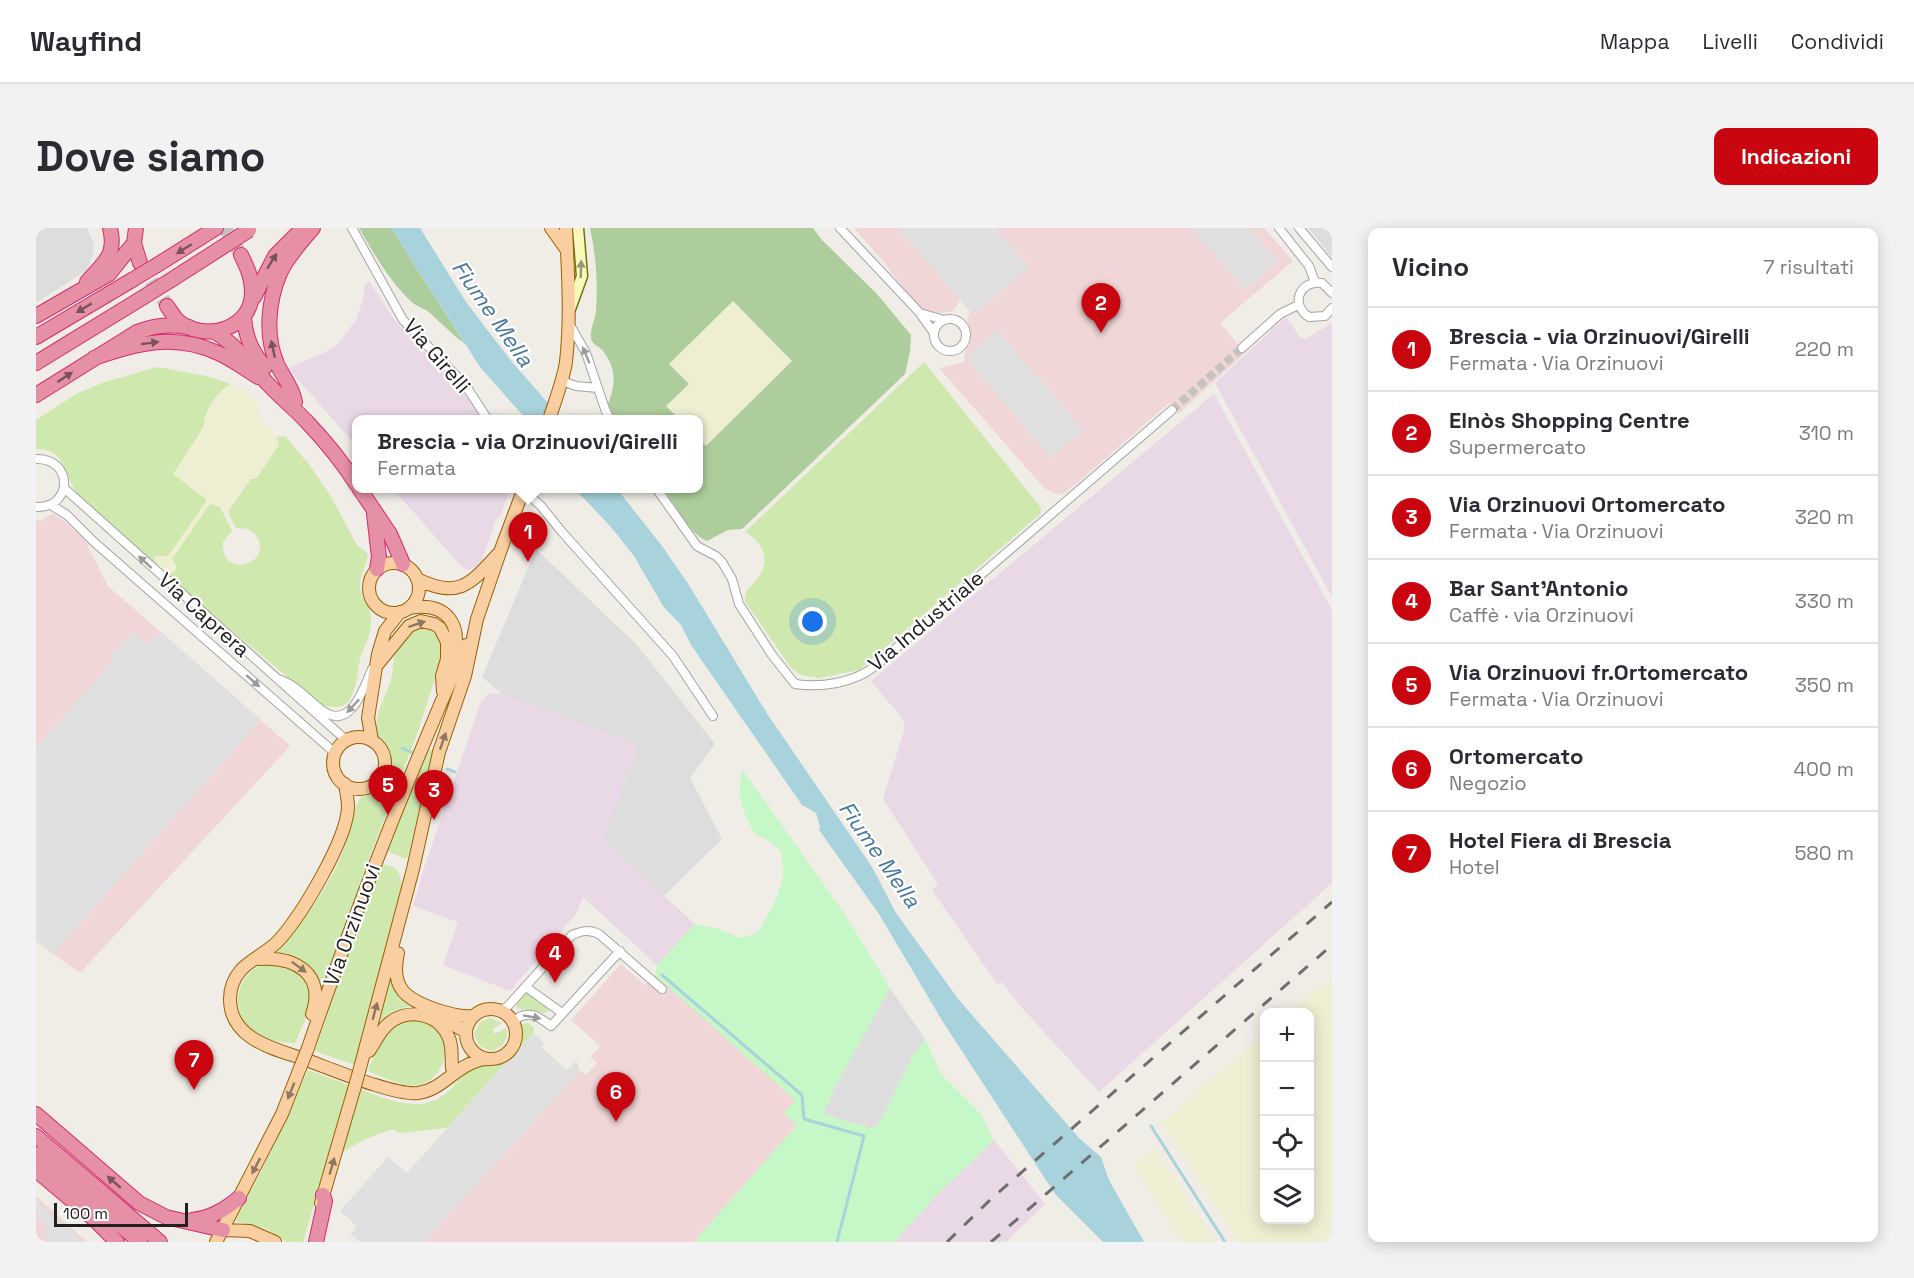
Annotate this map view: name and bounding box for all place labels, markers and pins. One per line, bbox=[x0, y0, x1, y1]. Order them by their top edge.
pin: 2 bbox=[1082, 284, 1120, 333]
pin: 1 bbox=[508, 512, 548, 562]
pin: 5 bbox=[368, 766, 408, 815]
pin: 3 bbox=[414, 770, 454, 820]
pin: 4 bbox=[536, 934, 574, 983]
pin: 7 bbox=[174, 1040, 214, 1090]
pin: 6 bbox=[596, 1072, 636, 1122]

